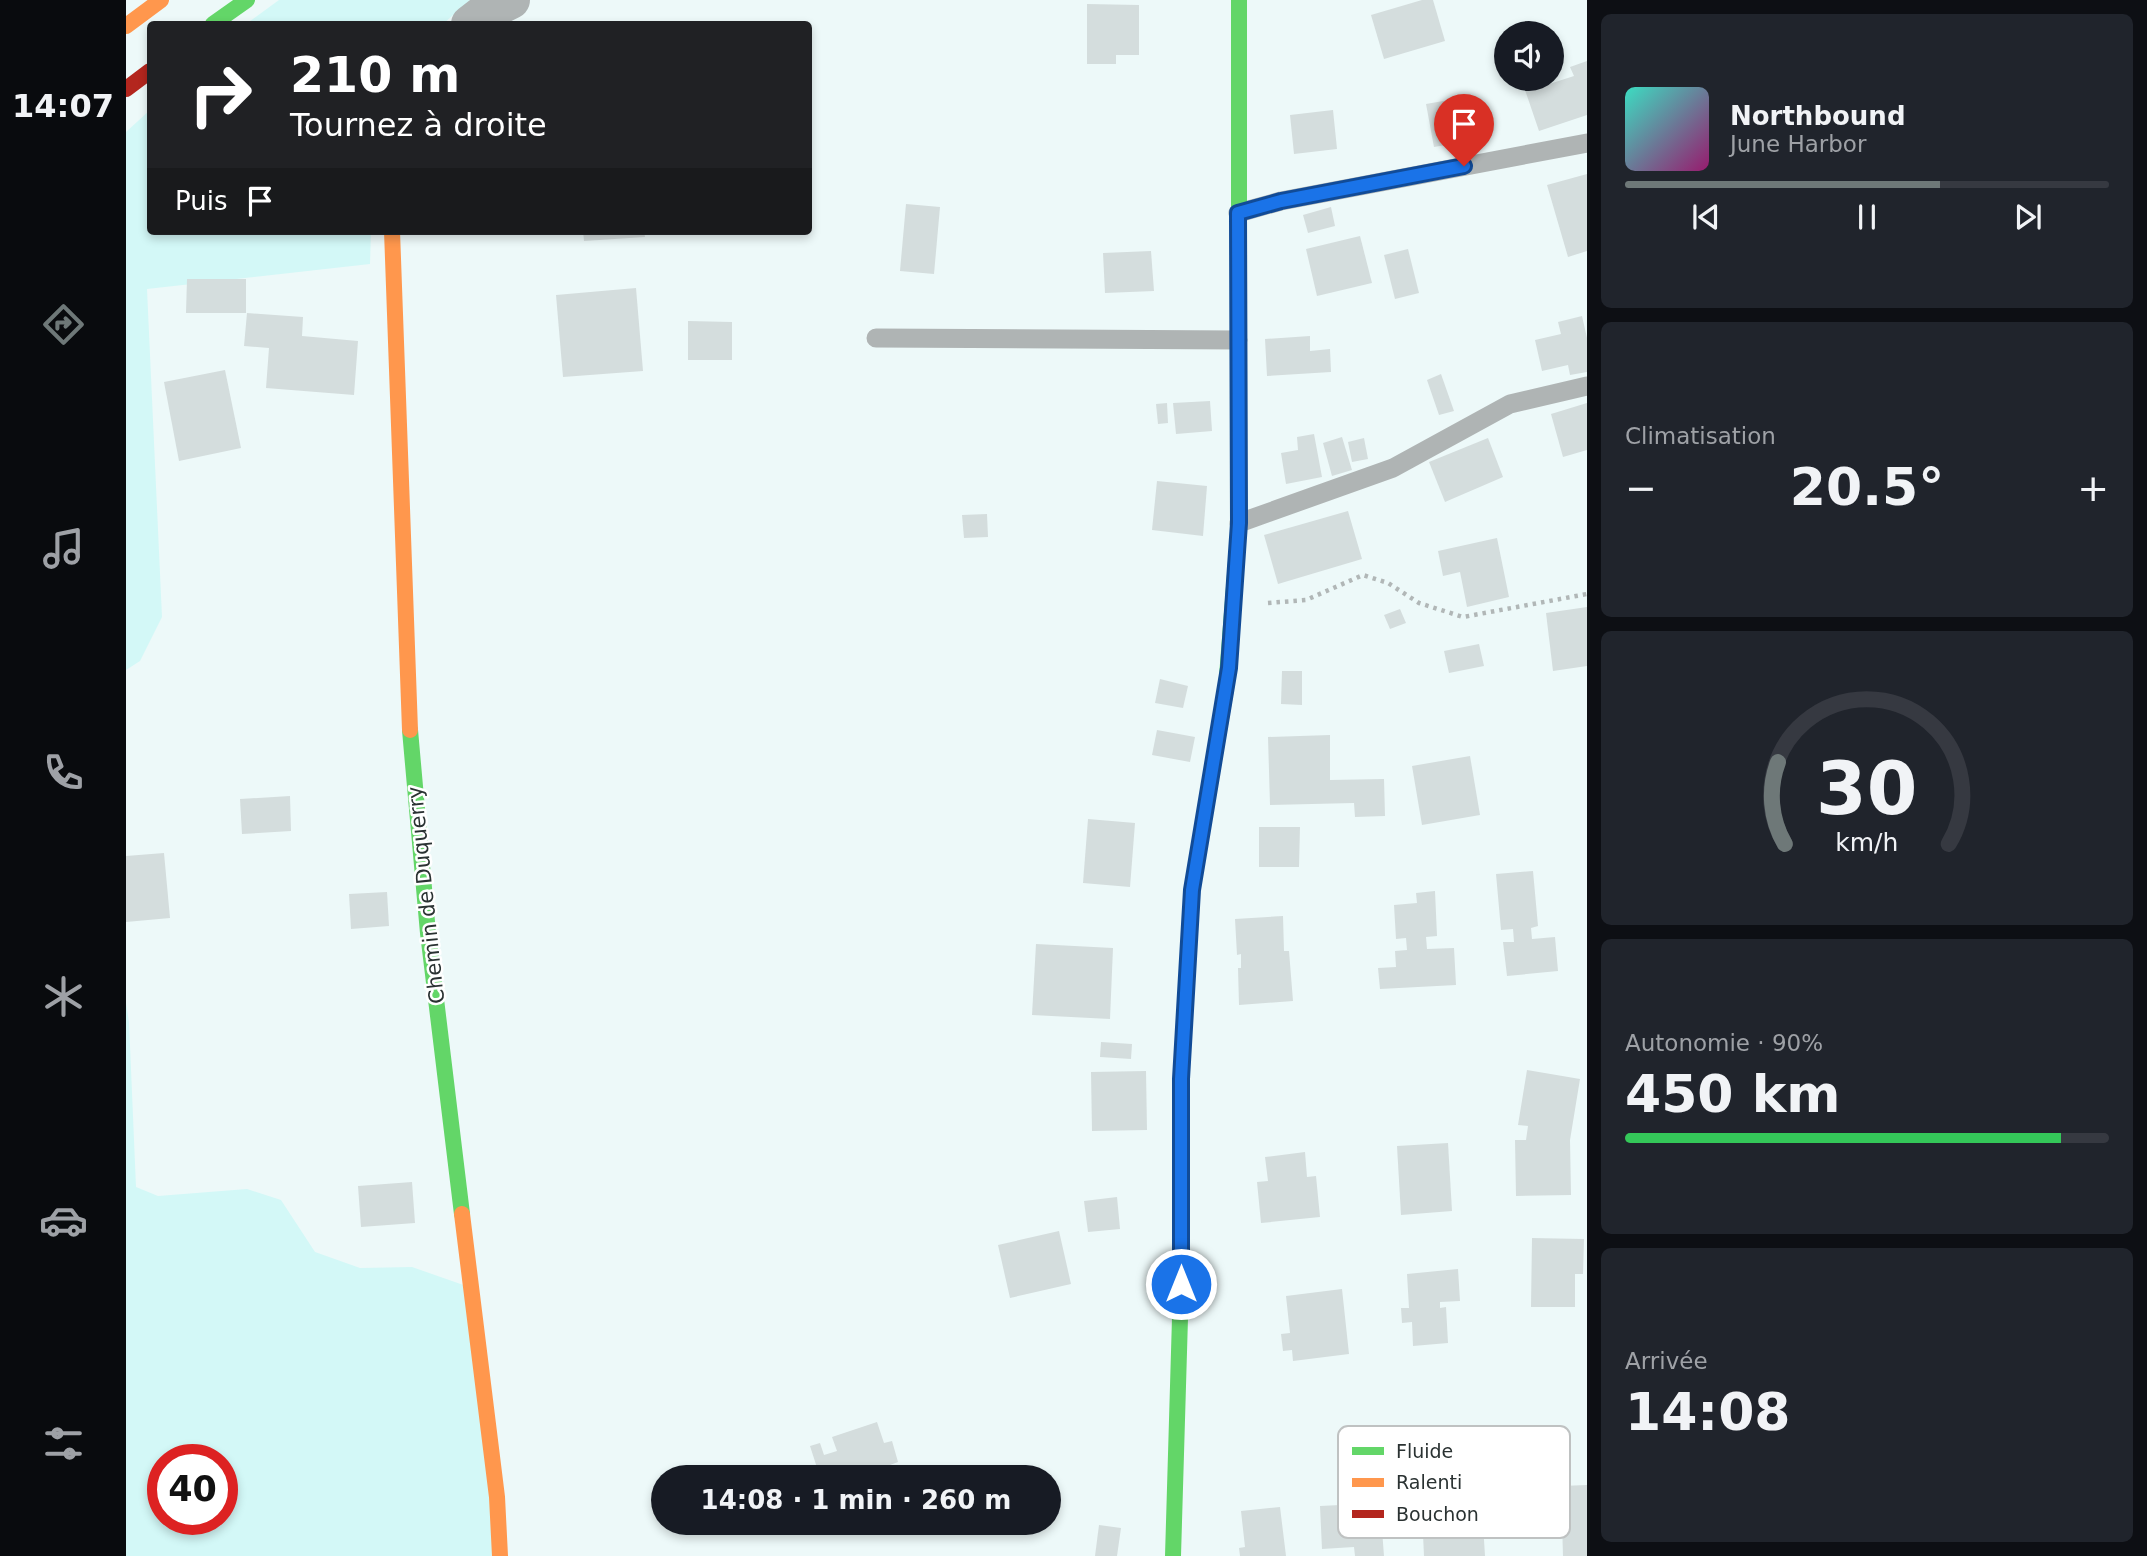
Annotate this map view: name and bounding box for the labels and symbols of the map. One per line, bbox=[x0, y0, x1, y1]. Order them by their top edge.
pin bbox=[1434, 94, 1494, 166]
street label: Chemin de Duquerry bbox=[403, 785, 449, 1005]
position arrow bbox=[1144, 1247, 1218, 1321]
legend bbox=[1338, 1426, 1570, 1538]
text: Fluide bbox=[1396, 1440, 1453, 1462]
speed limit sign: 40 bbox=[147, 1444, 238, 1535]
text: Ralenti bbox=[1396, 1471, 1462, 1493]
text: Bouchon bbox=[1396, 1503, 1479, 1525]

